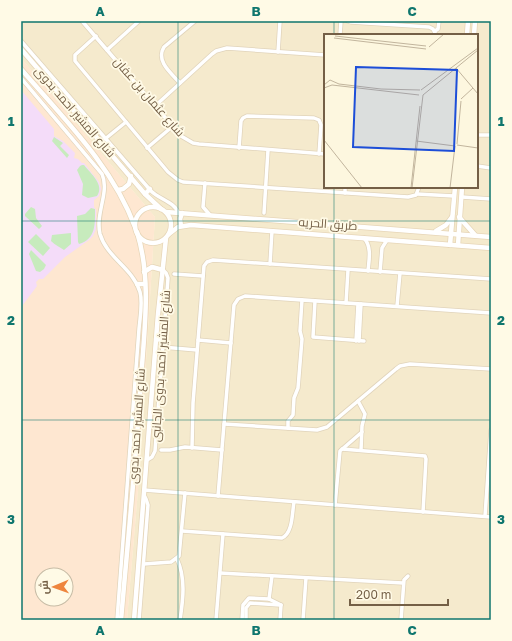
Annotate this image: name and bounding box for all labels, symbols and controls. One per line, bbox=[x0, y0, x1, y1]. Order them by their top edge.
text: A bbox=[95, 3, 105, 19]
text: B bbox=[251, 3, 261, 19]
text: C bbox=[407, 3, 417, 19]
inset map bbox=[324, 34, 478, 188]
street label: شارع عثمان بن عفان bbox=[110, 54, 188, 140]
street label: شارع المشير احمد بدوى bbox=[31, 63, 119, 161]
text: 1 bbox=[8, 113, 15, 129]
text: 1 bbox=[498, 113, 505, 129]
street label: طريق الحريه bbox=[298, 214, 358, 233]
street label: شارع المشير احمد بدوى الجانبى bbox=[148, 289, 174, 443]
text: 2 bbox=[7, 312, 15, 328]
text: 2 bbox=[497, 312, 505, 328]
street label: شارع المشير احمد بدوى bbox=[125, 368, 149, 484]
text: 3 bbox=[7, 511, 15, 527]
text: 3 bbox=[497, 511, 505, 527]
north arrow bbox=[34, 567, 74, 607]
text: ش bbox=[37, 580, 51, 595]
scale bar bbox=[350, 581, 448, 607]
text: 200 m bbox=[356, 587, 391, 602]
text: A bbox=[95, 622, 105, 638]
text: B bbox=[251, 622, 261, 638]
text: C bbox=[407, 622, 417, 638]

